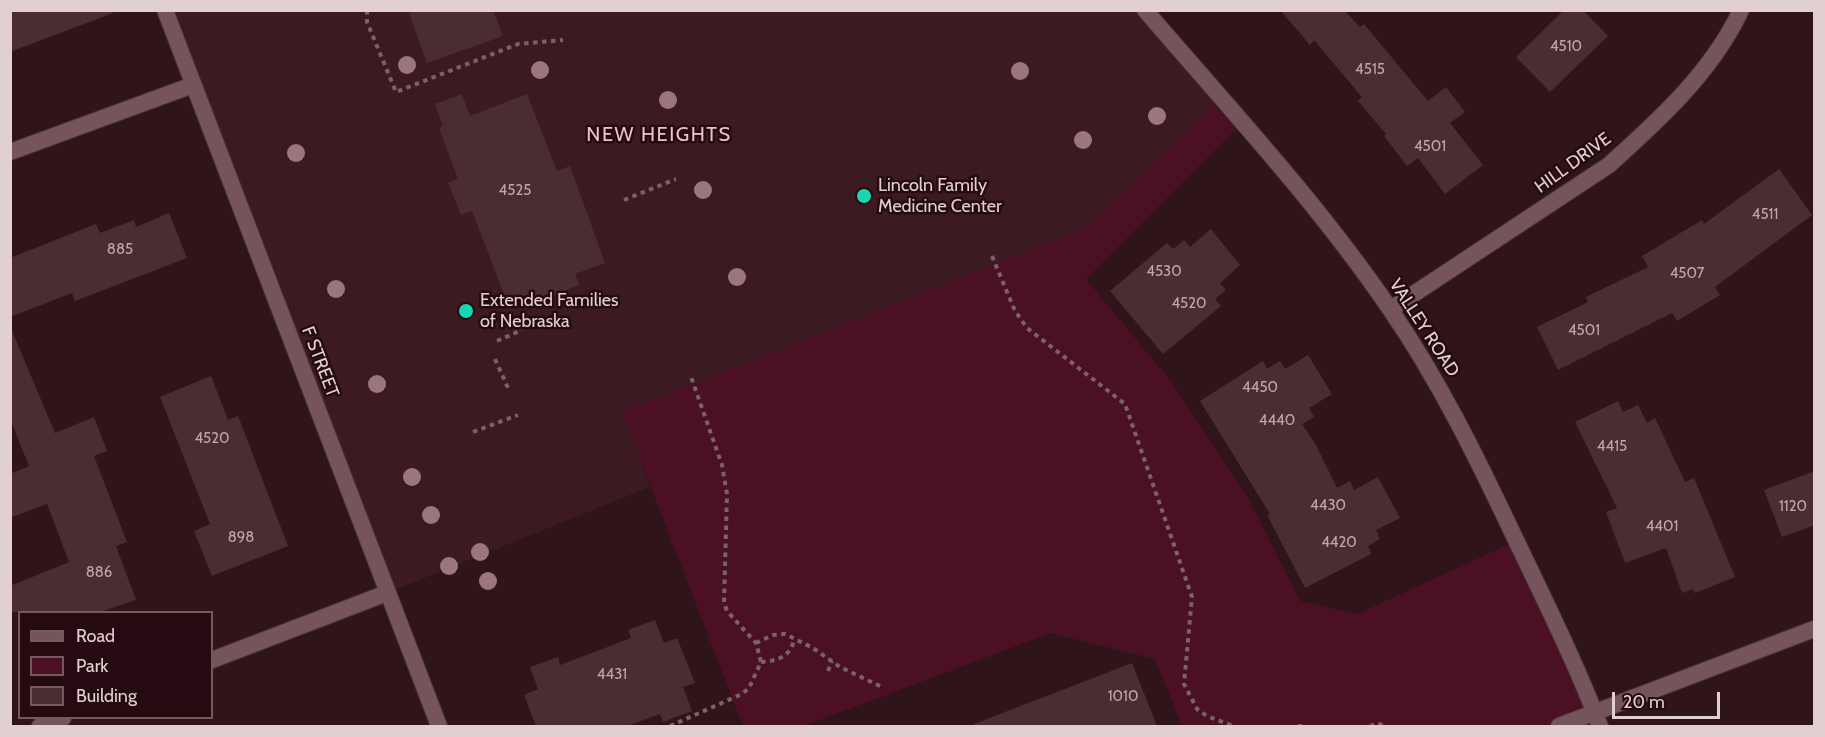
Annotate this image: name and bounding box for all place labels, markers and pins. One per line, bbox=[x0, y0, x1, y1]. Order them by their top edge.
place label: Lincoln Family Medicine Center bbox=[878, 175, 1002, 218]
marker: Lincoln Family Medicine Center bbox=[855, 187, 873, 205]
place label: Extended Families of Nebraska bbox=[480, 290, 618, 332]
marker: Extended Families of Nebraska bbox=[457, 302, 475, 320]

